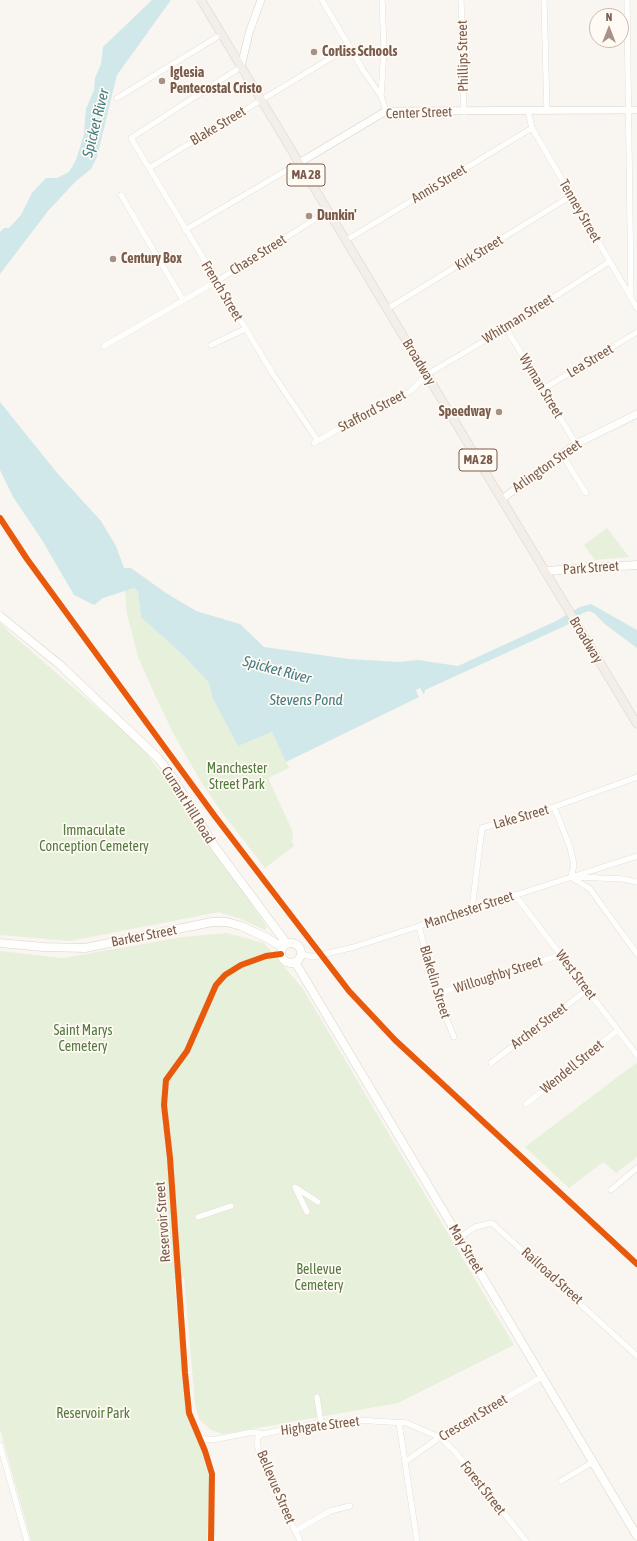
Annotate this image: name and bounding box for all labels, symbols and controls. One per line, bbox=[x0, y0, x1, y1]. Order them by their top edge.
north arrow bbox=[589, 8, 629, 48]
text: N bbox=[606, 11, 612, 23]
street label: Phillips Street bbox=[454, 20, 472, 92]
place label: Corliss Schools bbox=[322, 44, 397, 60]
marker: Corliss Schools bbox=[309, 47, 319, 57]
place label: Iglesia Pentecostal Cristo bbox=[170, 65, 262, 98]
marker: Iglesia Pentecostal Cristo bbox=[157, 76, 167, 86]
water label: Spicket River bbox=[79, 87, 113, 159]
street label: Blake Street bbox=[187, 103, 249, 149]
street label: Center Street bbox=[385, 103, 453, 123]
street label: Annis Street bbox=[408, 161, 470, 207]
road number: MA 28 bbox=[287, 164, 325, 186]
street label: Tenney Street bbox=[555, 177, 605, 245]
place label: Dunkin' bbox=[317, 208, 357, 224]
marker: Dunkin' bbox=[304, 211, 314, 221]
street label: Chase Street bbox=[227, 231, 289, 279]
street label: Kirk Street bbox=[452, 232, 506, 274]
place label: Century Box bbox=[121, 251, 182, 267]
marker: Century Box bbox=[108, 254, 118, 264]
street label: French Street bbox=[197, 258, 247, 324]
street label: Whitman Street bbox=[480, 291, 556, 347]
street label: Broadway bbox=[399, 336, 439, 388]
street label: Lea Street bbox=[564, 341, 616, 381]
street label: Wyman Street bbox=[515, 351, 567, 421]
street label: Stafford Street bbox=[335, 386, 409, 436]
place label: Speedway bbox=[439, 404, 491, 420]
marker: Speedway bbox=[494, 407, 504, 417]
street label: Arlington Street bbox=[509, 436, 585, 496]
road number: MA 28 bbox=[459, 449, 497, 471]
street label: Park Street bbox=[562, 558, 620, 578]
street label: Broadway bbox=[566, 614, 606, 666]
water label: Spicket River bbox=[241, 652, 313, 688]
water label: Stevens Pond bbox=[269, 691, 343, 709]
park label: Manchester Street Park bbox=[207, 761, 267, 794]
street label: Currant Hill Road bbox=[158, 763, 218, 847]
street label: Lake Street bbox=[491, 801, 551, 833]
park label: Immaculate Conception Cemetery bbox=[39, 823, 149, 856]
street label: Manchester Street bbox=[422, 888, 516, 932]
street label: Barker Street bbox=[110, 921, 178, 951]
street label: Blakelin Street bbox=[416, 943, 454, 1021]
street label: West Street bbox=[552, 947, 600, 1003]
street label: Willoughby Street bbox=[452, 953, 544, 997]
street label: Archer Street bbox=[508, 999, 570, 1053]
park label: Saint Marys Cemetery bbox=[53, 1023, 113, 1056]
street label: Wendell Street bbox=[537, 1037, 607, 1097]
street label: Reservoir Street bbox=[152, 1181, 174, 1263]
street label: May Street bbox=[445, 1221, 487, 1277]
street label: Railroad Street bbox=[518, 1244, 586, 1308]
park label: Bellevue Cemetery bbox=[294, 1262, 344, 1294]
street label: Crescent Street bbox=[436, 1391, 510, 1445]
park label: Reservoir Park bbox=[56, 1406, 130, 1422]
street label: Highgate Street bbox=[280, 1413, 360, 1439]
street label: Bellevue Street bbox=[253, 1448, 299, 1526]
street label: Forest Street bbox=[457, 1458, 509, 1518]

